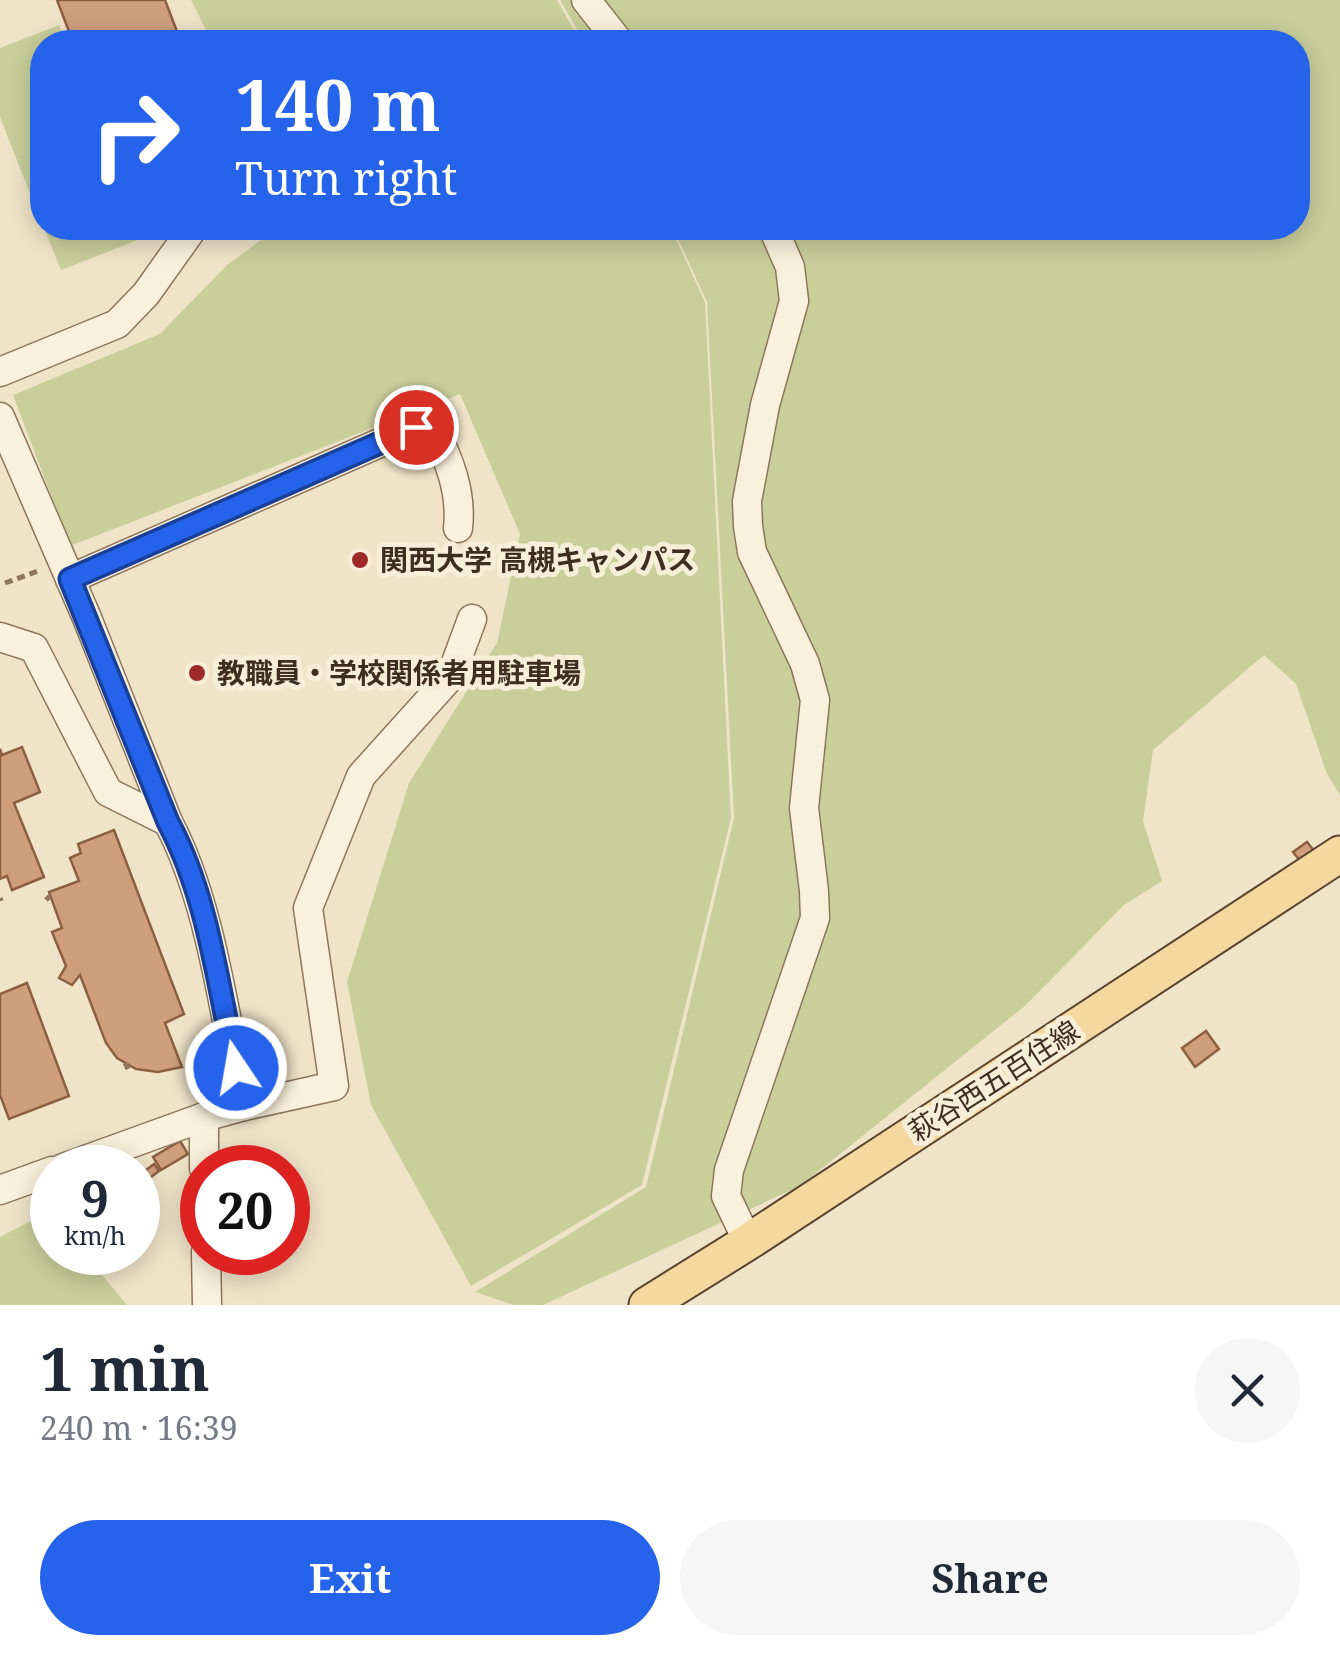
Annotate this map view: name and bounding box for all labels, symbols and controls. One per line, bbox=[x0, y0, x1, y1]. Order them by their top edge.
text: 140 m bbox=[235, 56, 441, 152]
icon: right bbox=[70, 70, 200, 200]
text: Turn right bbox=[235, 147, 457, 208]
pin bbox=[374, 385, 459, 470]
icon: arrive bbox=[389, 400, 444, 455]
place label: 関西大学 高槻キャンパス bbox=[380, 540, 695, 578]
marker: 関西大学 高槻キャンパス bbox=[349, 549, 371, 571]
place label: 教職員・学校関係者用駐車場 bbox=[217, 653, 581, 691]
marker: 教職員・学校関係者用駐車場 bbox=[186, 662, 208, 684]
street label: 萩谷西五百住線 bbox=[901, 1011, 1086, 1149]
position arrow bbox=[184, 1016, 288, 1120]
speed limit sign: 20 bbox=[180, 1145, 310, 1275]
text: 9 bbox=[81, 1164, 109, 1232]
text: km/h bbox=[64, 1218, 126, 1252]
text: 1 min bbox=[40, 1327, 210, 1409]
button: close bbox=[1195, 1338, 1300, 1443]
text: 240 m · 16:39 bbox=[40, 1406, 238, 1449]
button: Exit bbox=[40, 1520, 660, 1635]
button: Share bbox=[680, 1520, 1300, 1635]

